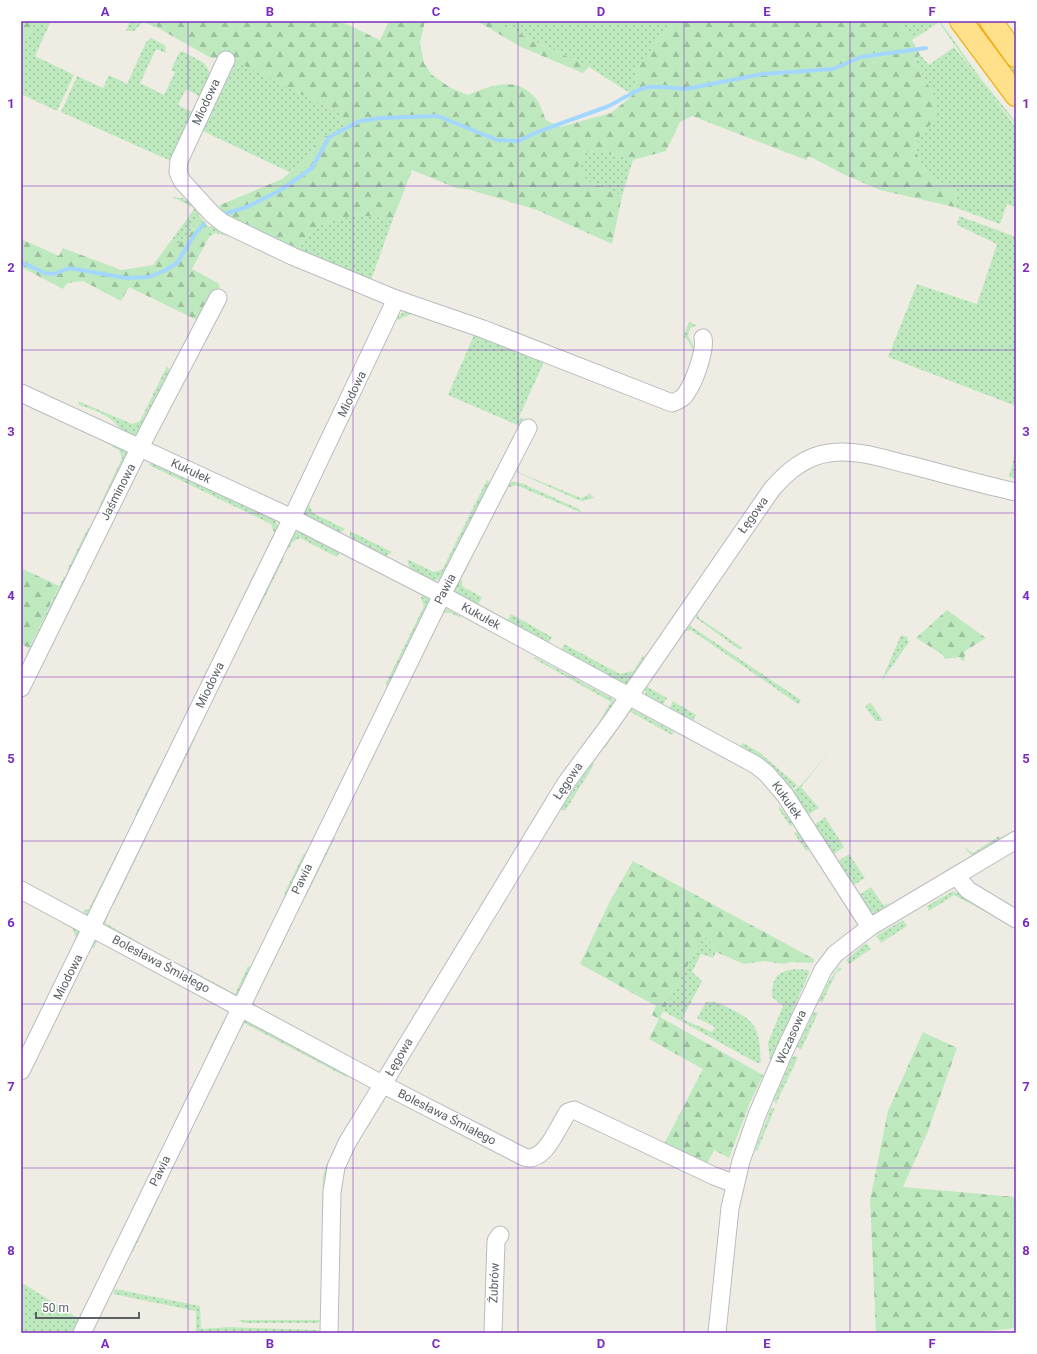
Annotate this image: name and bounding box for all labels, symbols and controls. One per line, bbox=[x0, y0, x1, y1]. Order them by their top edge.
text: A bbox=[101, 4, 110, 19]
text: B bbox=[266, 4, 274, 19]
text: C bbox=[432, 4, 441, 19]
text: D bbox=[597, 4, 605, 19]
text: E bbox=[763, 4, 771, 19]
text: F bbox=[928, 4, 936, 19]
street label: Miodowa bbox=[189, 77, 223, 127]
text: 1 bbox=[7, 96, 15, 111]
text: 1 bbox=[1022, 96, 1030, 111]
text: 2 bbox=[7, 260, 15, 275]
text: 2 bbox=[1022, 260, 1030, 275]
street label: Miodowa bbox=[335, 369, 369, 419]
text: 3 bbox=[7, 424, 15, 439]
text: 3 bbox=[1022, 424, 1030, 439]
street label: Kukułek bbox=[169, 456, 214, 487]
street label: Jaśminowa bbox=[98, 461, 138, 523]
street label: Łęgowa bbox=[735, 494, 771, 536]
street label: Pawia bbox=[431, 571, 459, 607]
text: 4 bbox=[7, 588, 15, 603]
text: 4 bbox=[1022, 588, 1030, 603]
street label: Kukułek bbox=[459, 600, 504, 633]
street label: Miodowa bbox=[193, 660, 227, 710]
text: 5 bbox=[7, 751, 15, 766]
text: 5 bbox=[1022, 751, 1030, 766]
street label: Łęgowa bbox=[550, 760, 586, 802]
street label: Kukułek bbox=[769, 779, 805, 822]
street label: Pawia bbox=[289, 861, 315, 897]
text: 6 bbox=[7, 915, 15, 930]
text: 6 bbox=[1022, 915, 1030, 930]
street label: Bolesława Śmiałego bbox=[110, 931, 213, 996]
street label: Miodowa bbox=[51, 952, 85, 1002]
street label: Wczasowa bbox=[773, 1008, 809, 1066]
street label: Łęgowa bbox=[382, 1035, 416, 1079]
text: 7 bbox=[7, 1079, 15, 1094]
text: 7 bbox=[1022, 1079, 1030, 1094]
street label: Bolesława Śmiałego bbox=[396, 1085, 499, 1148]
street label: Pawia bbox=[147, 1153, 173, 1189]
text: 8 bbox=[7, 1243, 15, 1258]
text: 8 bbox=[1022, 1243, 1030, 1258]
street label: Żubrów bbox=[485, 1263, 502, 1303]
scale bar bbox=[36, 1294, 139, 1320]
text: 50 m bbox=[42, 1301, 69, 1315]
text: A bbox=[101, 1336, 110, 1351]
text: B bbox=[266, 1336, 274, 1351]
text: C bbox=[432, 1336, 441, 1351]
text: D bbox=[597, 1336, 605, 1351]
text: E bbox=[763, 1336, 771, 1351]
text: F bbox=[928, 1336, 936, 1351]

